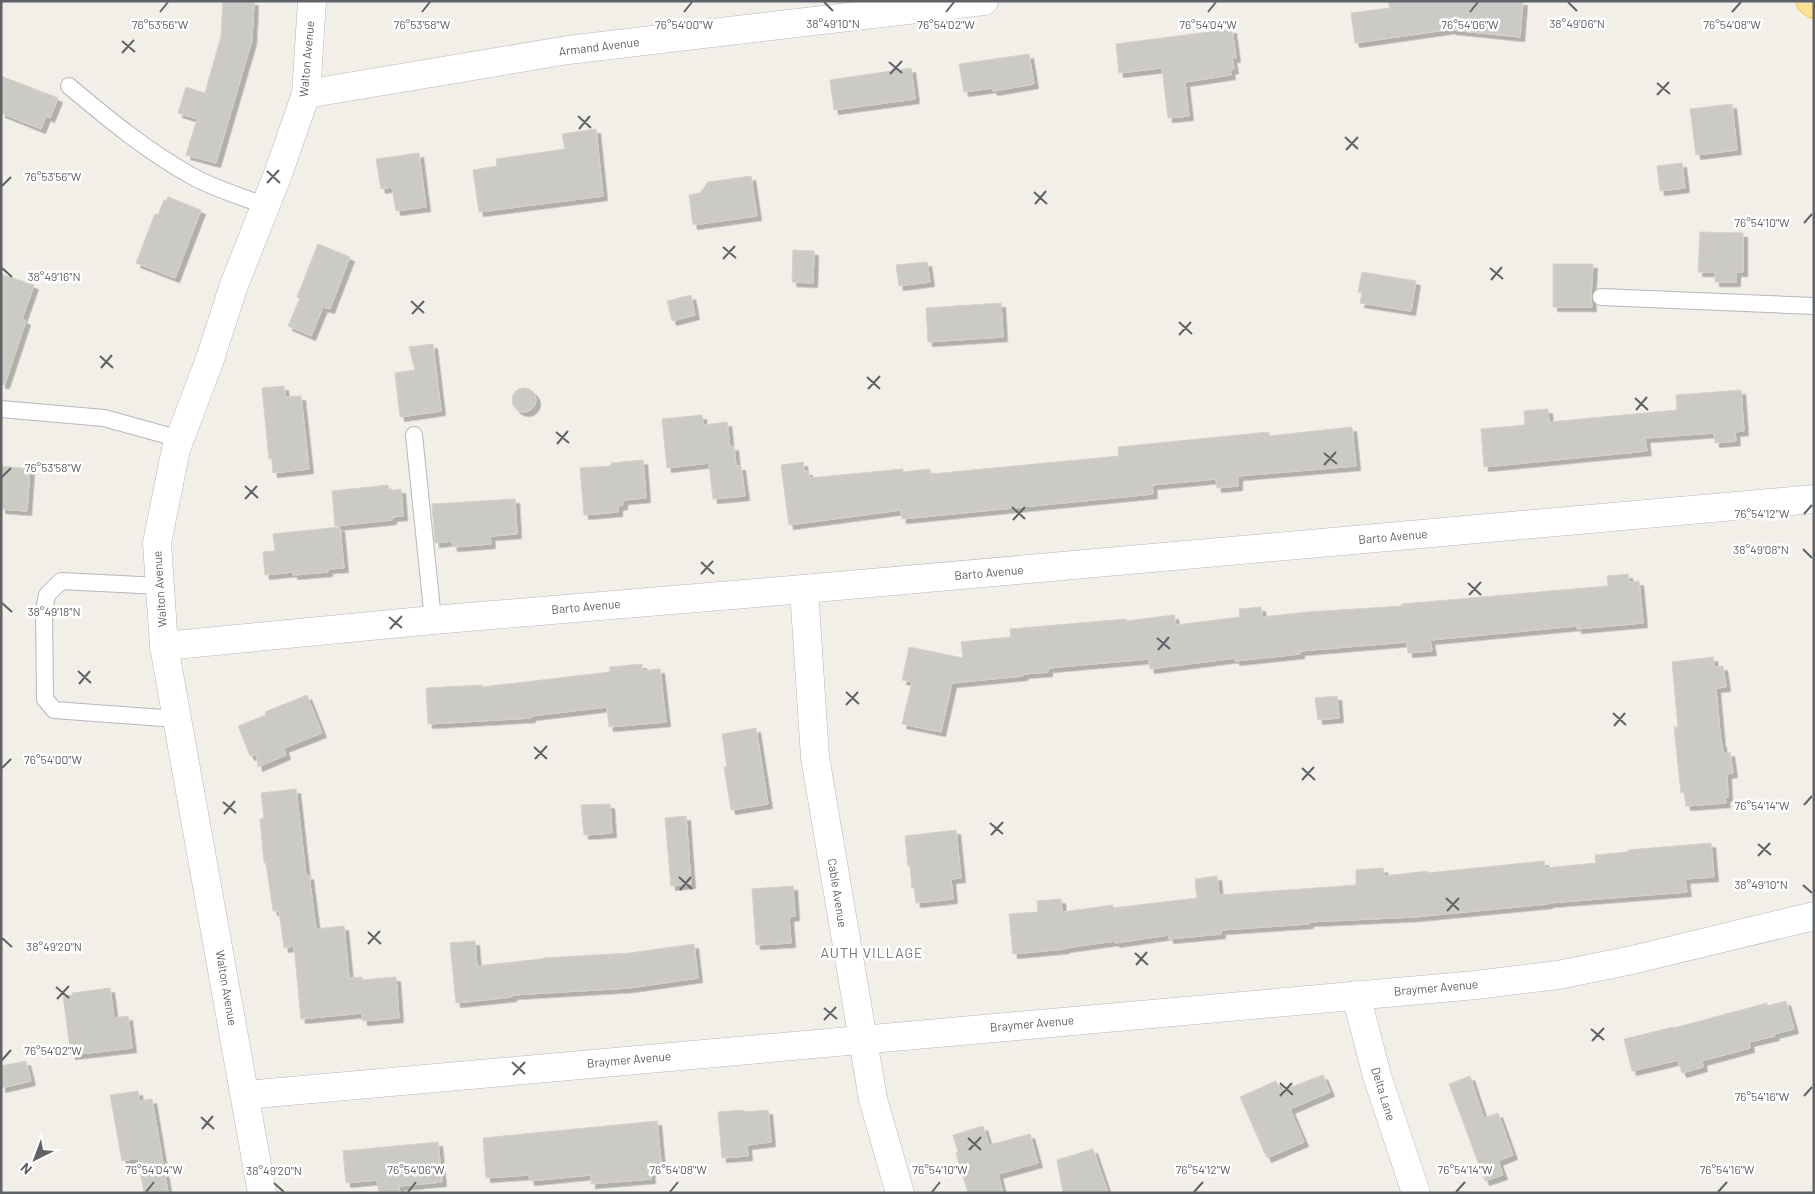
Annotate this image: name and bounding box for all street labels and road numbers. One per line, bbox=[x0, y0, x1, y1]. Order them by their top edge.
street label: Walton Avenue bbox=[296, 20, 316, 98]
street label: Armand Avenue bbox=[558, 34, 640, 58]
street label: Barto Avenue bbox=[1358, 526, 1428, 546]
street label: Walton Avenue bbox=[149, 550, 169, 628]
street label: Barto Avenue bbox=[954, 562, 1024, 582]
street label: Barto Avenue bbox=[551, 596, 621, 616]
street label: Cable Avenue bbox=[826, 857, 850, 928]
street label: Walton Avenue bbox=[213, 949, 241, 1027]
street label: Braymer Avenue bbox=[1393, 976, 1479, 998]
street label: Braymer Avenue bbox=[989, 1012, 1075, 1034]
street label: Braymer Avenue bbox=[586, 1048, 672, 1070]
street label: Delta Lane bbox=[1369, 1065, 1399, 1122]

